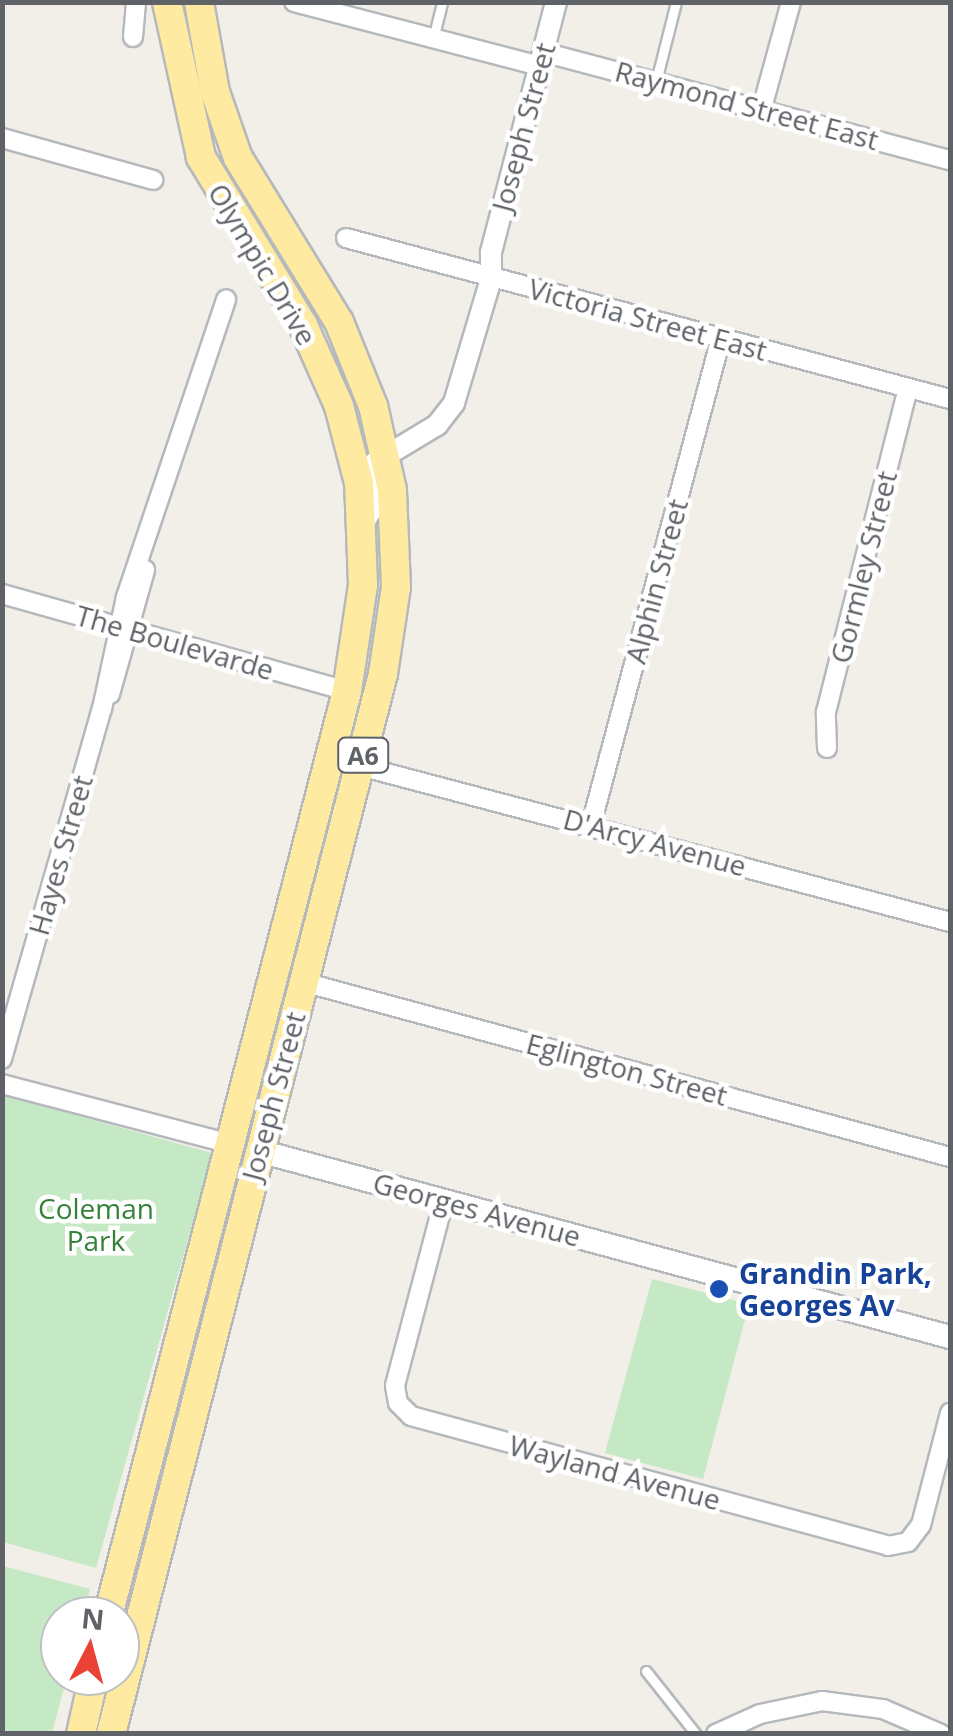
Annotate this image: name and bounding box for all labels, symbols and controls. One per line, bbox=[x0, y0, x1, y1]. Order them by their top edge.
street label: Joseph Street bbox=[484, 39, 562, 215]
street label: Raymond Street East bbox=[612, 54, 882, 156]
street label: Olympic Drive bbox=[202, 177, 324, 351]
street label: Victoria Street East bbox=[525, 271, 771, 367]
street label: Gormley Street bbox=[823, 467, 903, 667]
street label: Alphin Street bbox=[618, 495, 694, 667]
street label: The Boulevarde bbox=[72, 598, 278, 686]
road number: A6 bbox=[336, 735, 390, 775]
street label: Hayes Street bbox=[21, 771, 99, 939]
street label: D'Arcy Avenue bbox=[560, 801, 750, 883]
street label: Joseph Street bbox=[234, 1008, 312, 1184]
street label: Eglington Street bbox=[523, 1026, 731, 1112]
street label: Georges Avenue bbox=[370, 1165, 584, 1253]
park label: Coleman Park bbox=[38, 1191, 154, 1257]
place label: Grandin Park, Georges Av bbox=[739, 1256, 932, 1322]
marker: Grandin Park, Georges Av bbox=[708, 1278, 730, 1300]
street label: Wayland Avenue bbox=[506, 1428, 724, 1516]
north arrow bbox=[40, 1596, 140, 1696]
text: N bbox=[80, 1598, 106, 1638]

